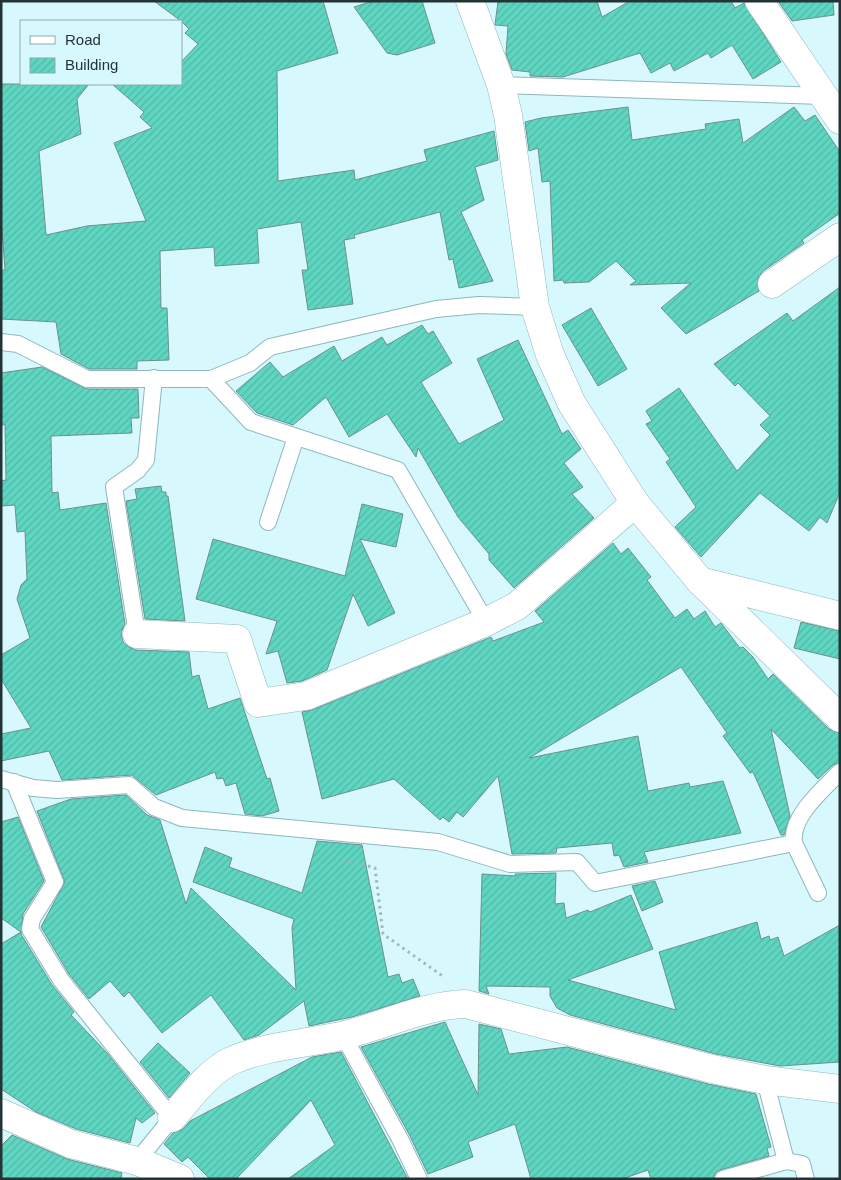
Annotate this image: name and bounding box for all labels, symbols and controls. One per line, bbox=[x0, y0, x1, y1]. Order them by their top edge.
legend bbox=[20, 20, 182, 85]
text: Road bbox=[65, 31, 101, 48]
text: Building bbox=[65, 56, 118, 73]

